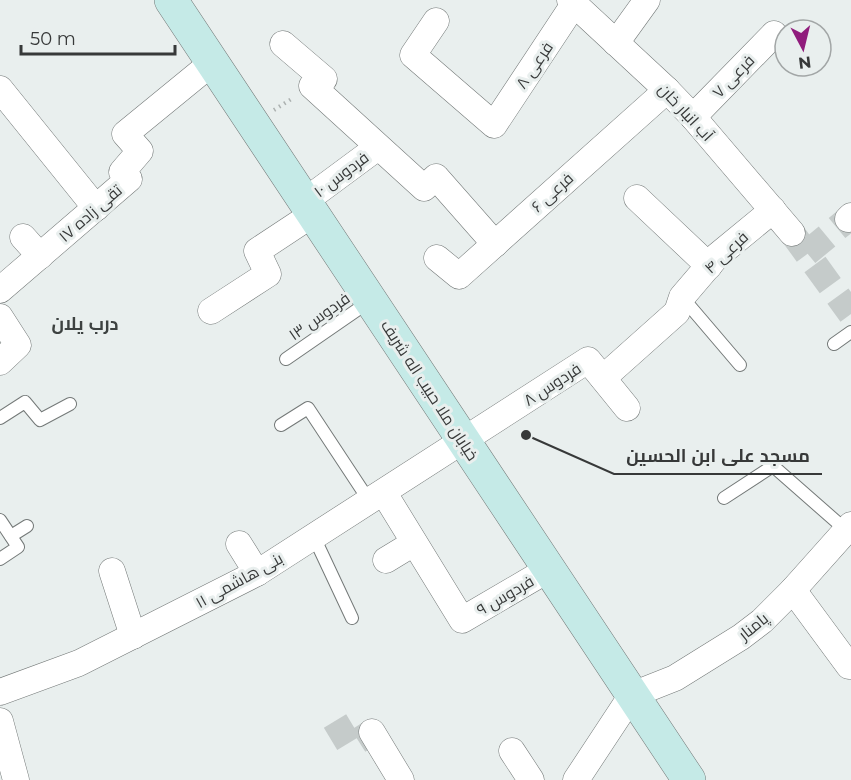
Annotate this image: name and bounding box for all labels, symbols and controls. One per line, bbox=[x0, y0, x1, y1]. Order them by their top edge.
scale bar bbox=[21, 18, 176, 56]
north arrow bbox=[773, 18, 833, 78]
text: 50 m bbox=[30, 28, 76, 50]
street label: فرعی ۸ bbox=[512, 38, 558, 93]
street label: فرعی ۷ bbox=[708, 51, 759, 102]
text: N bbox=[797, 52, 812, 73]
street label: آب انبار خان bbox=[653, 80, 718, 146]
street label: فردوس ۱۰ bbox=[310, 148, 373, 202]
street label: فرعی ۶ bbox=[527, 169, 578, 217]
street label: تقی زاده ۱۷ bbox=[55, 180, 127, 247]
street label: فرعی ۴ bbox=[700, 227, 753, 278]
street label: فردوس ۱۳ bbox=[285, 288, 354, 345]
district label: درب یلان bbox=[51, 313, 119, 335]
street label: خیابان ملا حبیب اله شریف bbox=[376, 316, 482, 465]
street label: فردوس ۸ bbox=[520, 359, 585, 411]
callout: مسجد علی ابن الحسین bbox=[614, 438, 822, 474]
text: مسجد علی ابن الحسین bbox=[626, 445, 810, 467]
street label: بنی هاشمی ۱۱ bbox=[192, 549, 287, 613]
street label: فردوس ۹ bbox=[473, 571, 538, 620]
street label: پامنار bbox=[734, 608, 774, 646]

